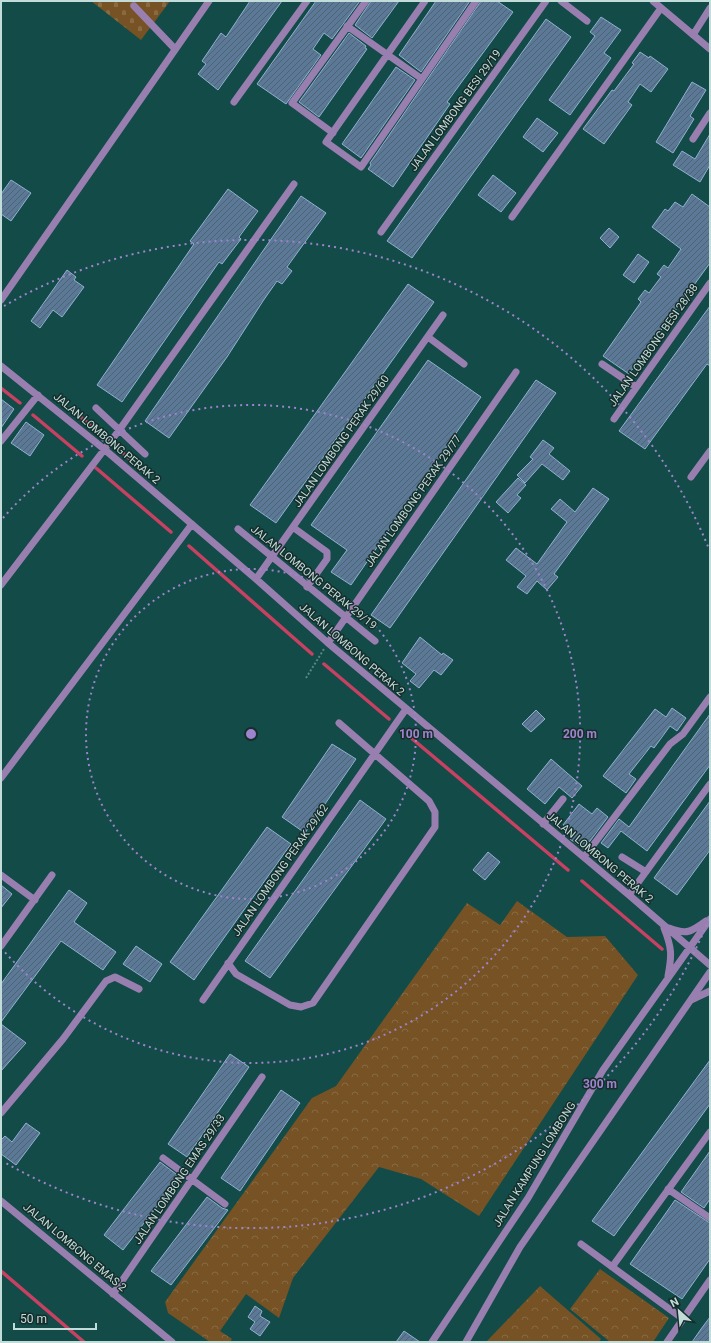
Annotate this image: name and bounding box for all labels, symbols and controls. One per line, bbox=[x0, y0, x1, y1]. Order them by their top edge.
street label: JALAN LOMBONG BESI 29/19 bbox=[407, 47, 504, 173]
street label: JALAN LOMBONG BESI 28/38 bbox=[606, 281, 701, 409]
street label: JALAN LOMBONG PERAK 29/60 bbox=[291, 373, 392, 510]
street label: JALAN LOMBONG PERAK 2 bbox=[51, 390, 163, 487]
street label: JALAN LOMBONG PERAK 29/77 bbox=[363, 433, 464, 570]
street label: JALAN LOMBONG PERAK 29/19 bbox=[248, 523, 379, 632]
street label: JALAN LOMBONG PERAK 2 bbox=[296, 600, 407, 699]
centre of rings bbox=[244, 727, 258, 741]
text: 100 m bbox=[399, 727, 433, 741]
text: 200 m bbox=[563, 727, 597, 741]
street label: JALAN LOMBONG PERAK 29/62 bbox=[230, 802, 331, 939]
street label: JALAN LOMBONG PERAK 2 bbox=[544, 809, 656, 906]
text: 300 m bbox=[583, 1077, 617, 1091]
street label: JALAN KAMPUNG LOMBONG bbox=[490, 1099, 578, 1229]
street label: JALAN LOMBONG EMAS 29/33 bbox=[131, 1112, 228, 1247]
street label: JALAN LOMBONG EMAS 2 bbox=[20, 1200, 129, 1294]
north arrow bbox=[659, 1291, 699, 1331]
text: N bbox=[668, 1295, 681, 1310]
scale bar bbox=[14, 1305, 96, 1331]
text: 50 m bbox=[20, 1312, 47, 1326]

